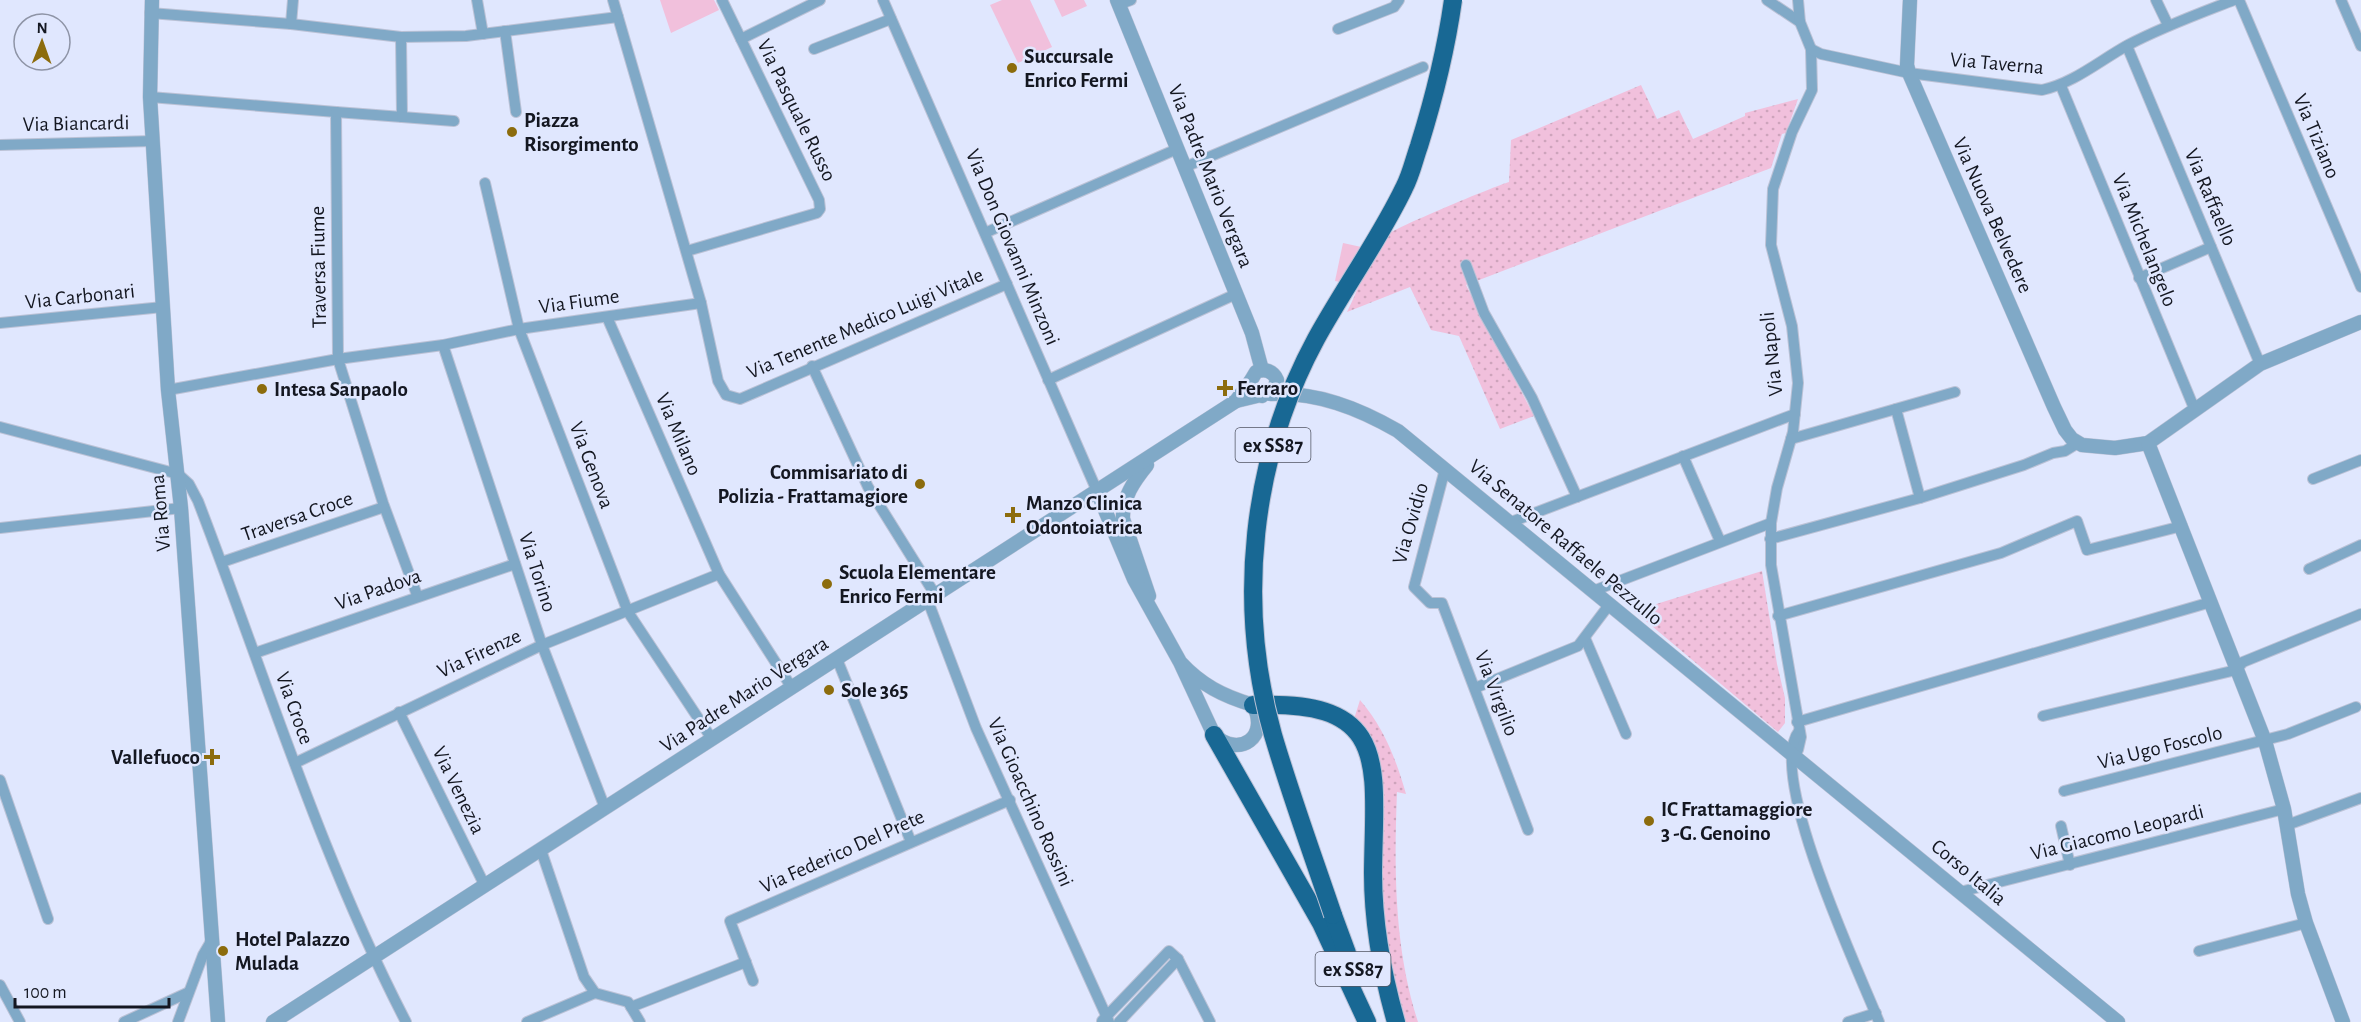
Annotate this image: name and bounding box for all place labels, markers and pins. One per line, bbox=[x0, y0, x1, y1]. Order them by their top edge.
place label: Succursale Enrico Fermi bbox=[1024, 46, 1129, 91]
marker: Succursale Enrico Fermi bbox=[1005, 61, 1019, 75]
place label: Piazza Risorgimento bbox=[524, 110, 639, 155]
marker: Piazza Risorgimento bbox=[505, 125, 519, 139]
place label: Ferraro bbox=[1237, 378, 1298, 399]
place label: Intesa Sanpaolo bbox=[274, 379, 408, 400]
marker: Ferraro bbox=[1218, 381, 1232, 395]
marker: Intesa Sanpaolo bbox=[255, 382, 269, 396]
place label: Commisariato di Polizia - Frattamagiore bbox=[718, 462, 908, 507]
marker: Commisariato di Polizia - Frattamagiore bbox=[913, 477, 927, 491]
place label: Manzo Clinica Odontoiatrica bbox=[1026, 493, 1143, 538]
marker: Manzo Clinica Odontoiatrica bbox=[1004, 506, 1022, 524]
place label: Scuola Elementare Enrico Fermi bbox=[839, 562, 996, 607]
marker: Scuola Elementare Enrico Fermi bbox=[820, 577, 834, 591]
place label: Sole 365 bbox=[841, 680, 908, 701]
marker: Sole 365 bbox=[822, 683, 836, 697]
place label: Vallefuoco bbox=[111, 747, 200, 768]
marker: Vallefuoco bbox=[205, 750, 219, 764]
place label: IC Frattamaggiore 3 -G. Genoino bbox=[1661, 799, 1813, 844]
marker: IC Frattamaggiore 3 -G. Genoino bbox=[1642, 814, 1656, 828]
place label: Hotel Palazzo Mulada bbox=[235, 929, 350, 974]
marker: Hotel Palazzo Mulada bbox=[216, 944, 230, 958]

